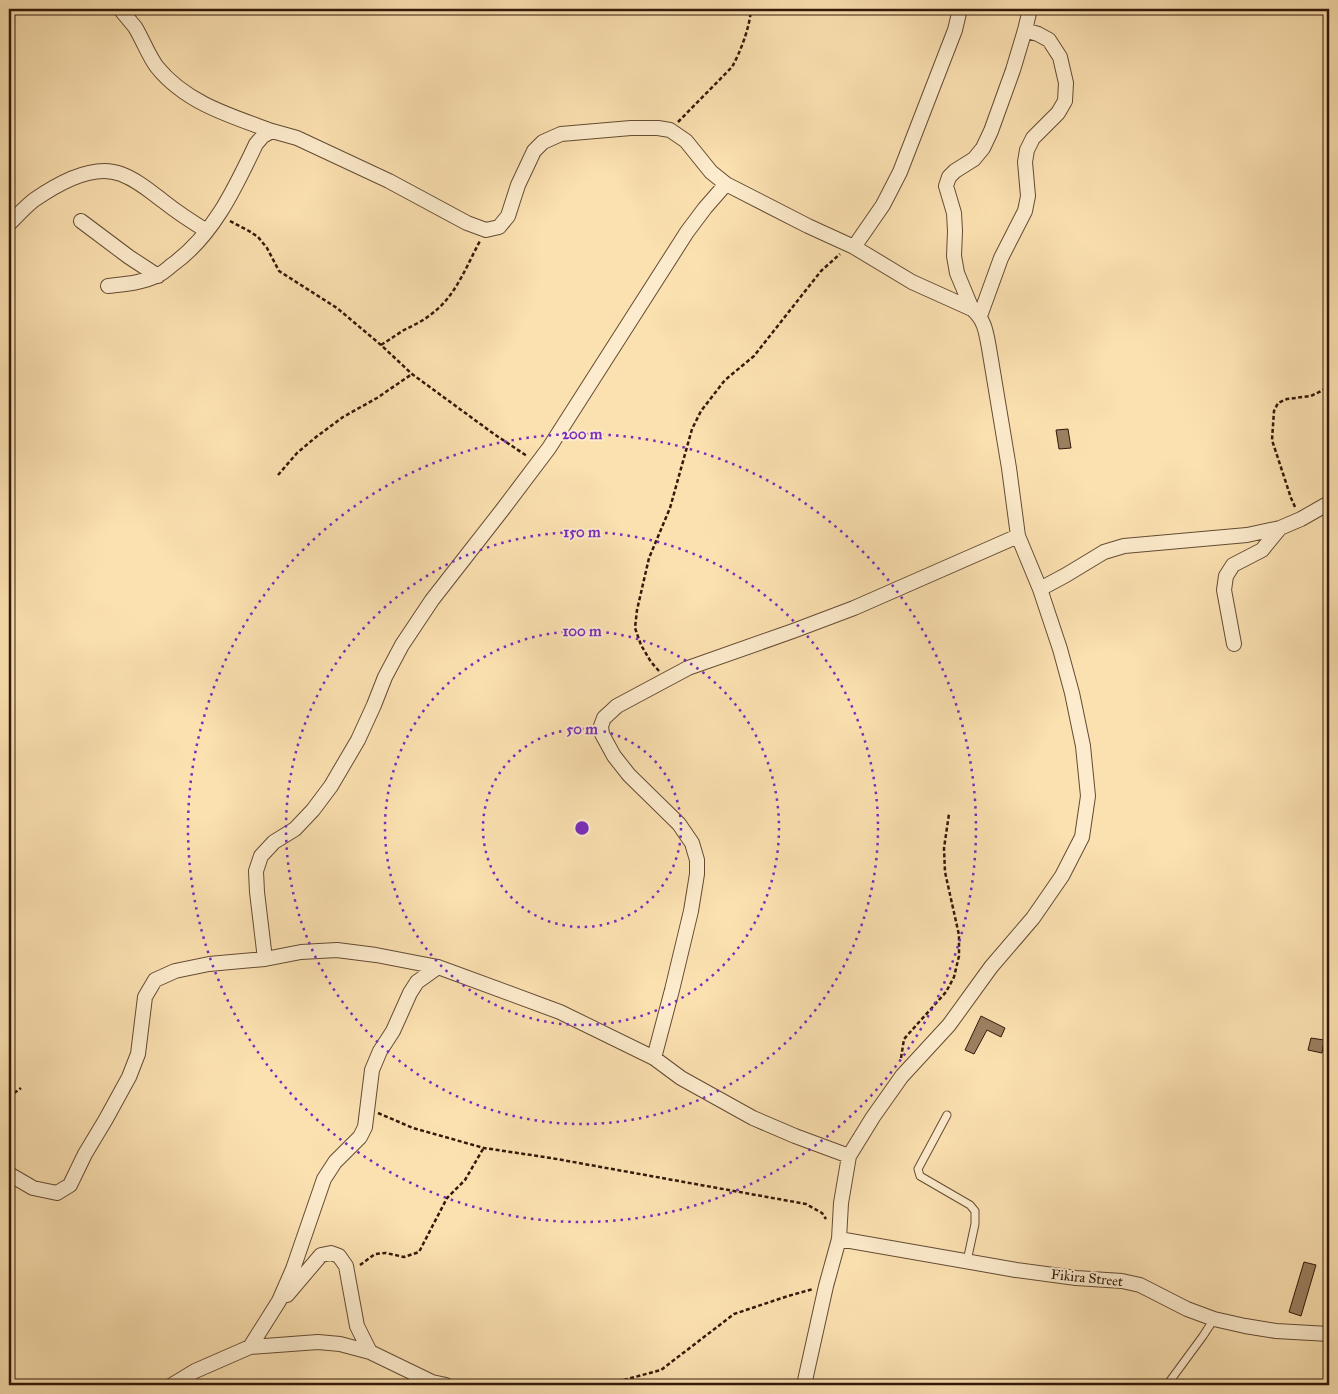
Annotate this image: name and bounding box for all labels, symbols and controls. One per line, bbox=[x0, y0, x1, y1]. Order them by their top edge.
text: 200 m bbox=[562, 425, 603, 443]
text: 150 m bbox=[563, 523, 601, 541]
text: 100 m bbox=[562, 622, 602, 640]
text: 50 m bbox=[566, 720, 598, 738]
centre of rings bbox=[573, 819, 591, 837]
street label: Fikira Street bbox=[1050, 1266, 1124, 1290]

